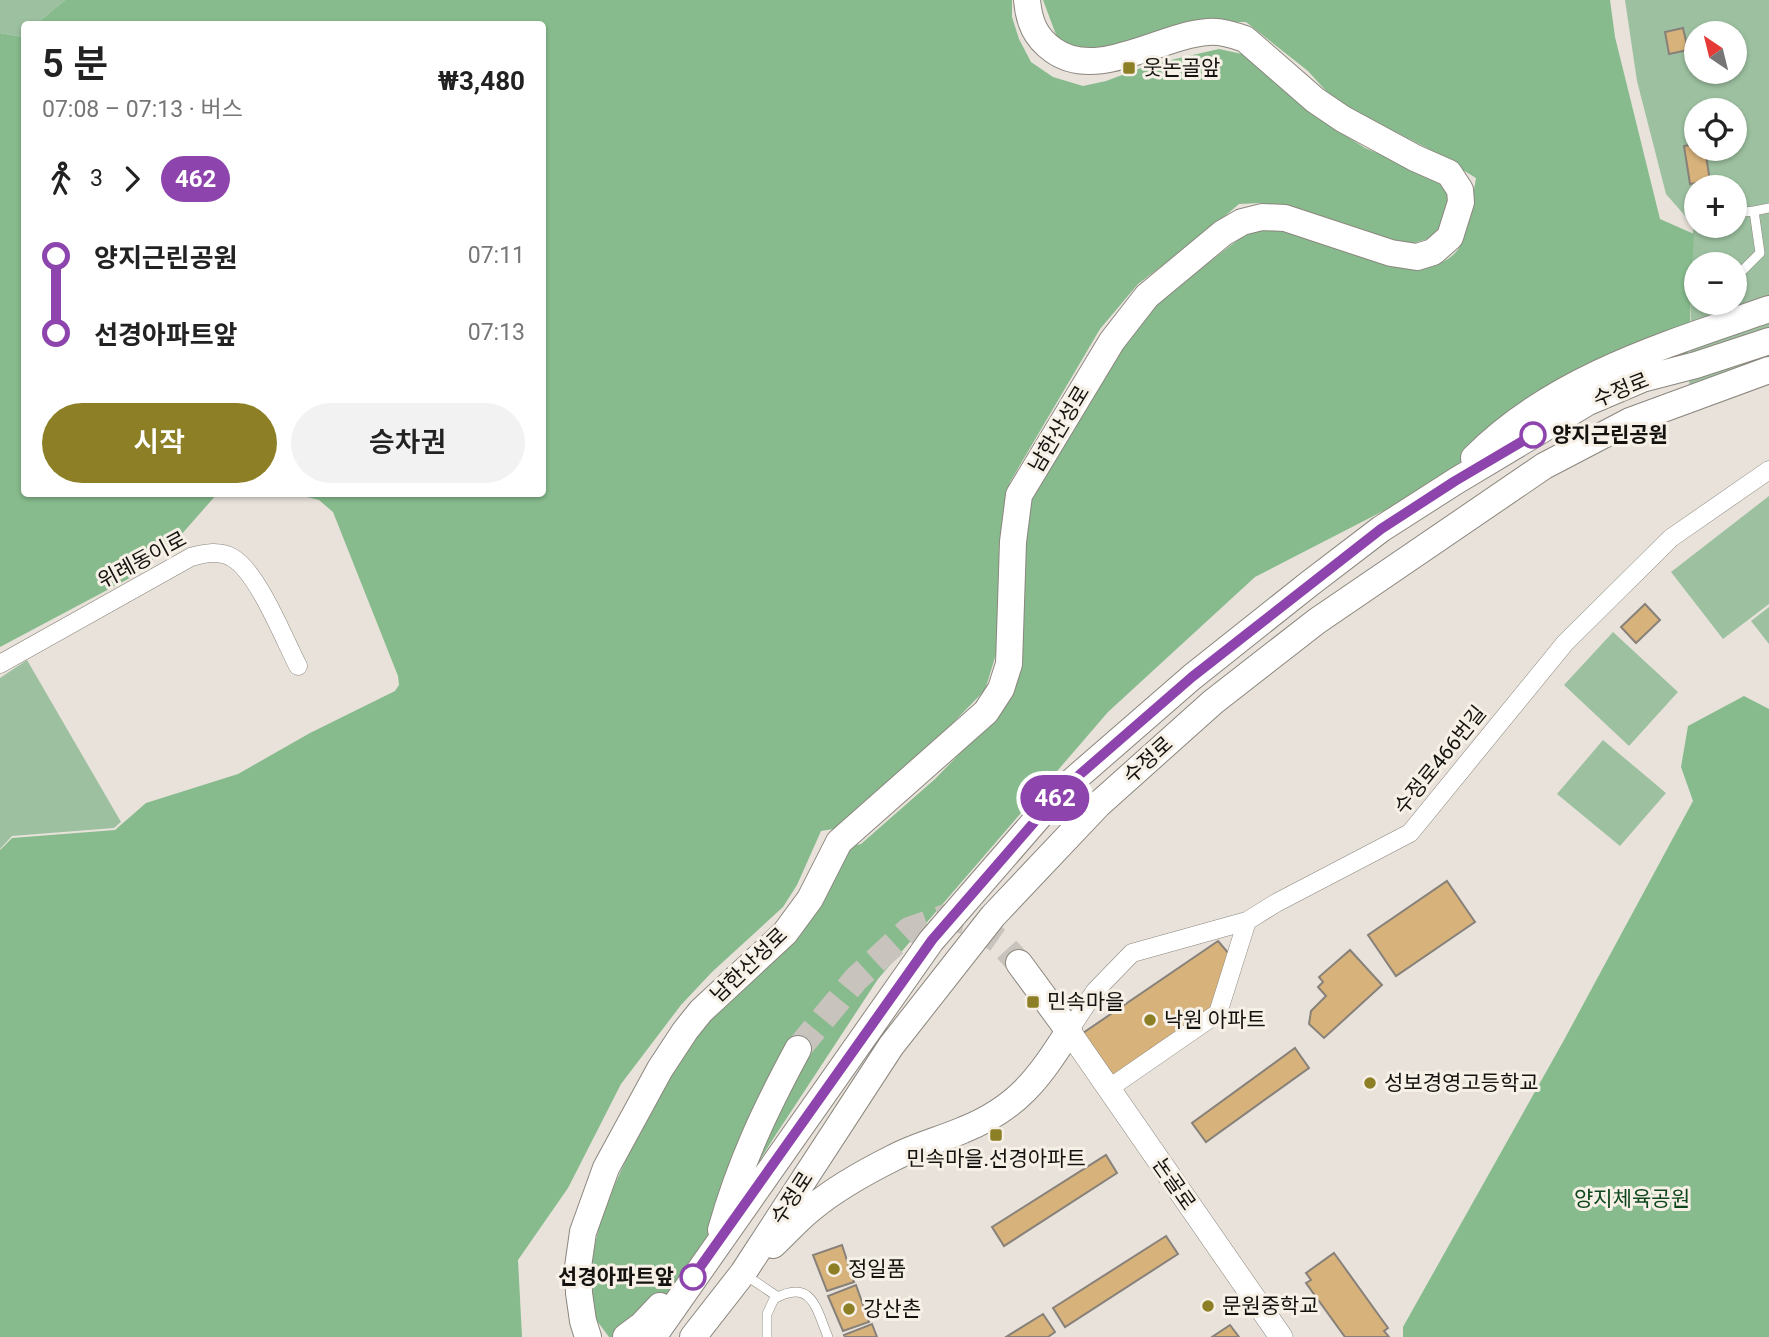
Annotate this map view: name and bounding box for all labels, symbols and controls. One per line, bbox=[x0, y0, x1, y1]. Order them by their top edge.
north arrow bbox=[1684, 21, 1746, 84]
map controls bbox=[1684, 21, 1747, 315]
text: 5 분 bbox=[42, 42, 108, 86]
place label: 웃논골앞 bbox=[1143, 56, 1220, 80]
marker: 웃논골앞 bbox=[1121, 60, 1137, 76]
text: ₩3,480 bbox=[438, 66, 525, 96]
text: 07:08 – 07:13 · 버스 bbox=[42, 96, 243, 123]
button: locate bbox=[1684, 98, 1747, 161]
icon: walk bbox=[42, 160, 80, 198]
icon: forward bbox=[113, 160, 151, 198]
text: 3 bbox=[90, 165, 103, 192]
text: 462 bbox=[175, 165, 216, 193]
button: + bbox=[1684, 175, 1747, 238]
text: 07:11 bbox=[468, 242, 525, 269]
text: 양지근린공원 bbox=[94, 243, 238, 273]
button: − bbox=[1684, 252, 1747, 315]
text: 07:13 bbox=[468, 319, 525, 346]
text: 선경아파트앞 bbox=[94, 320, 238, 350]
street label: 수정로 bbox=[1590, 368, 1652, 412]
street label: 남한산성로 bbox=[1024, 381, 1094, 477]
button: 시작 bbox=[42, 403, 277, 483]
button: 승차권 bbox=[291, 403, 525, 483]
marker: 양지근린공원 bbox=[1520, 422, 1546, 448]
place label: 양지근린공원 bbox=[1552, 423, 1668, 447]
street label: 위례동이로 bbox=[94, 527, 190, 593]
street label: 수정로466번길 bbox=[1389, 701, 1491, 819]
street label: 수정로 bbox=[1118, 732, 1178, 788]
line badge: 462 bbox=[1015, 775, 1095, 821]
text: 462 bbox=[1034, 784, 1076, 812]
street label: 남한산성로 bbox=[706, 923, 792, 1007]
place label: 민속마을 bbox=[1047, 990, 1124, 1014]
marker: 민속마을 bbox=[1025, 994, 1041, 1010]
place label: 낙원 아파트 bbox=[1164, 1008, 1266, 1032]
marker: 낙원 아파트 bbox=[1142, 1012, 1158, 1028]
place label: 성보경영고등학교 bbox=[1384, 1071, 1539, 1095]
marker: 성보경영고등학교 bbox=[1362, 1075, 1378, 1091]
marker: 민속마을.선경아파트 bbox=[988, 1127, 1004, 1143]
place label: 민속마을.선경아파트 bbox=[906, 1147, 1086, 1171]
street label: 논골로 bbox=[1148, 1153, 1200, 1215]
street label: 수정로 bbox=[766, 1167, 818, 1229]
park label: 양지체육공원 bbox=[1574, 1187, 1690, 1211]
place label: 정일품 bbox=[848, 1257, 906, 1281]
marker: 정일품 bbox=[826, 1261, 842, 1277]
marker: 선경아파트앞 bbox=[680, 1264, 706, 1290]
place label: 선경아파트앞 bbox=[558, 1265, 674, 1289]
place label: 문원중학교 bbox=[1222, 1294, 1319, 1318]
place label: 강산촌 bbox=[863, 1297, 921, 1321]
marker: 문원중학교 bbox=[1200, 1298, 1216, 1314]
marker: 강산촌 bbox=[841, 1301, 857, 1317]

